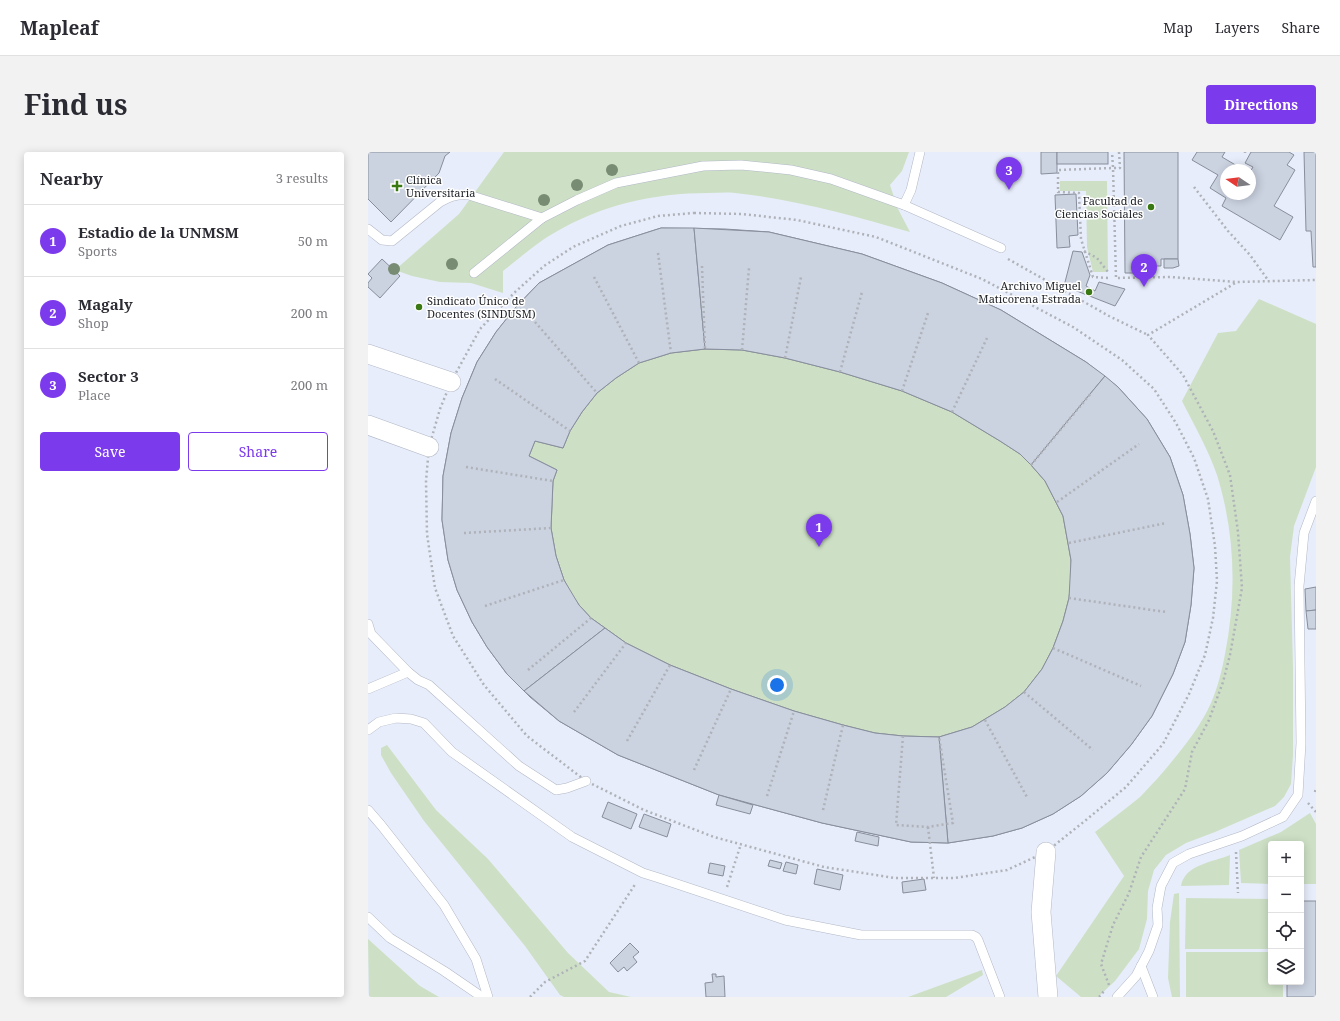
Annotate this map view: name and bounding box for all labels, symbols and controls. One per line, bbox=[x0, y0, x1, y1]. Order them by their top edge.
text: Mapleaf bbox=[20, 15, 98, 41]
text: Map bbox=[1163, 18, 1193, 37]
text: Layers bbox=[1215, 18, 1260, 37]
text: Share bbox=[1282, 18, 1320, 37]
text: Find us bbox=[24, 85, 128, 123]
button: Directions bbox=[1206, 85, 1316, 124]
pin: 3 bbox=[996, 157, 1022, 190]
north arrow bbox=[1220, 164, 1256, 200]
text: Nearby bbox=[40, 167, 103, 190]
text: 3 results bbox=[276, 169, 328, 187]
place label: Clínica Universitaria bbox=[406, 172, 475, 200]
marker: Clínica Universitaria bbox=[391, 180, 403, 192]
place label: Facultad de Ciencias Sociales bbox=[1055, 193, 1143, 221]
marker: Facultad de Ciencias Sociales bbox=[1146, 202, 1156, 212]
text: Estadio de la UNMSM bbox=[78, 222, 239, 242]
text: 1 bbox=[49, 232, 57, 250]
text: 50 m bbox=[298, 232, 328, 250]
text: Sports bbox=[78, 242, 117, 260]
pin: 2 bbox=[1131, 254, 1157, 287]
place label: Archivo Miguel Maticorena Estrada bbox=[978, 278, 1082, 306]
marker: Archivo Miguel Maticorena Estrada bbox=[1084, 287, 1094, 297]
place label: Sindicato Único de Docentes (SINDUSM) bbox=[427, 293, 536, 321]
text: Magaly bbox=[78, 294, 133, 314]
marker: Sindicato Único de Docentes (SINDUSM) bbox=[414, 302, 424, 312]
text: 2 bbox=[49, 304, 57, 322]
text: 200 m bbox=[291, 304, 328, 322]
text: Shop bbox=[78, 314, 109, 332]
text: Sector 3 bbox=[78, 366, 139, 386]
text: 3 bbox=[49, 376, 57, 394]
text: 200 m bbox=[291, 376, 328, 394]
text: Place bbox=[78, 386, 111, 404]
button: Save bbox=[40, 432, 180, 471]
button: Share bbox=[188, 432, 328, 471]
pin: 1 bbox=[806, 514, 832, 547]
your location bbox=[767, 675, 787, 695]
map controls bbox=[1268, 841, 1304, 985]
button: + bbox=[1268, 841, 1304, 877]
button: − bbox=[1268, 877, 1304, 913]
button: locate bbox=[1268, 913, 1304, 949]
button: layers bbox=[1268, 949, 1304, 985]

